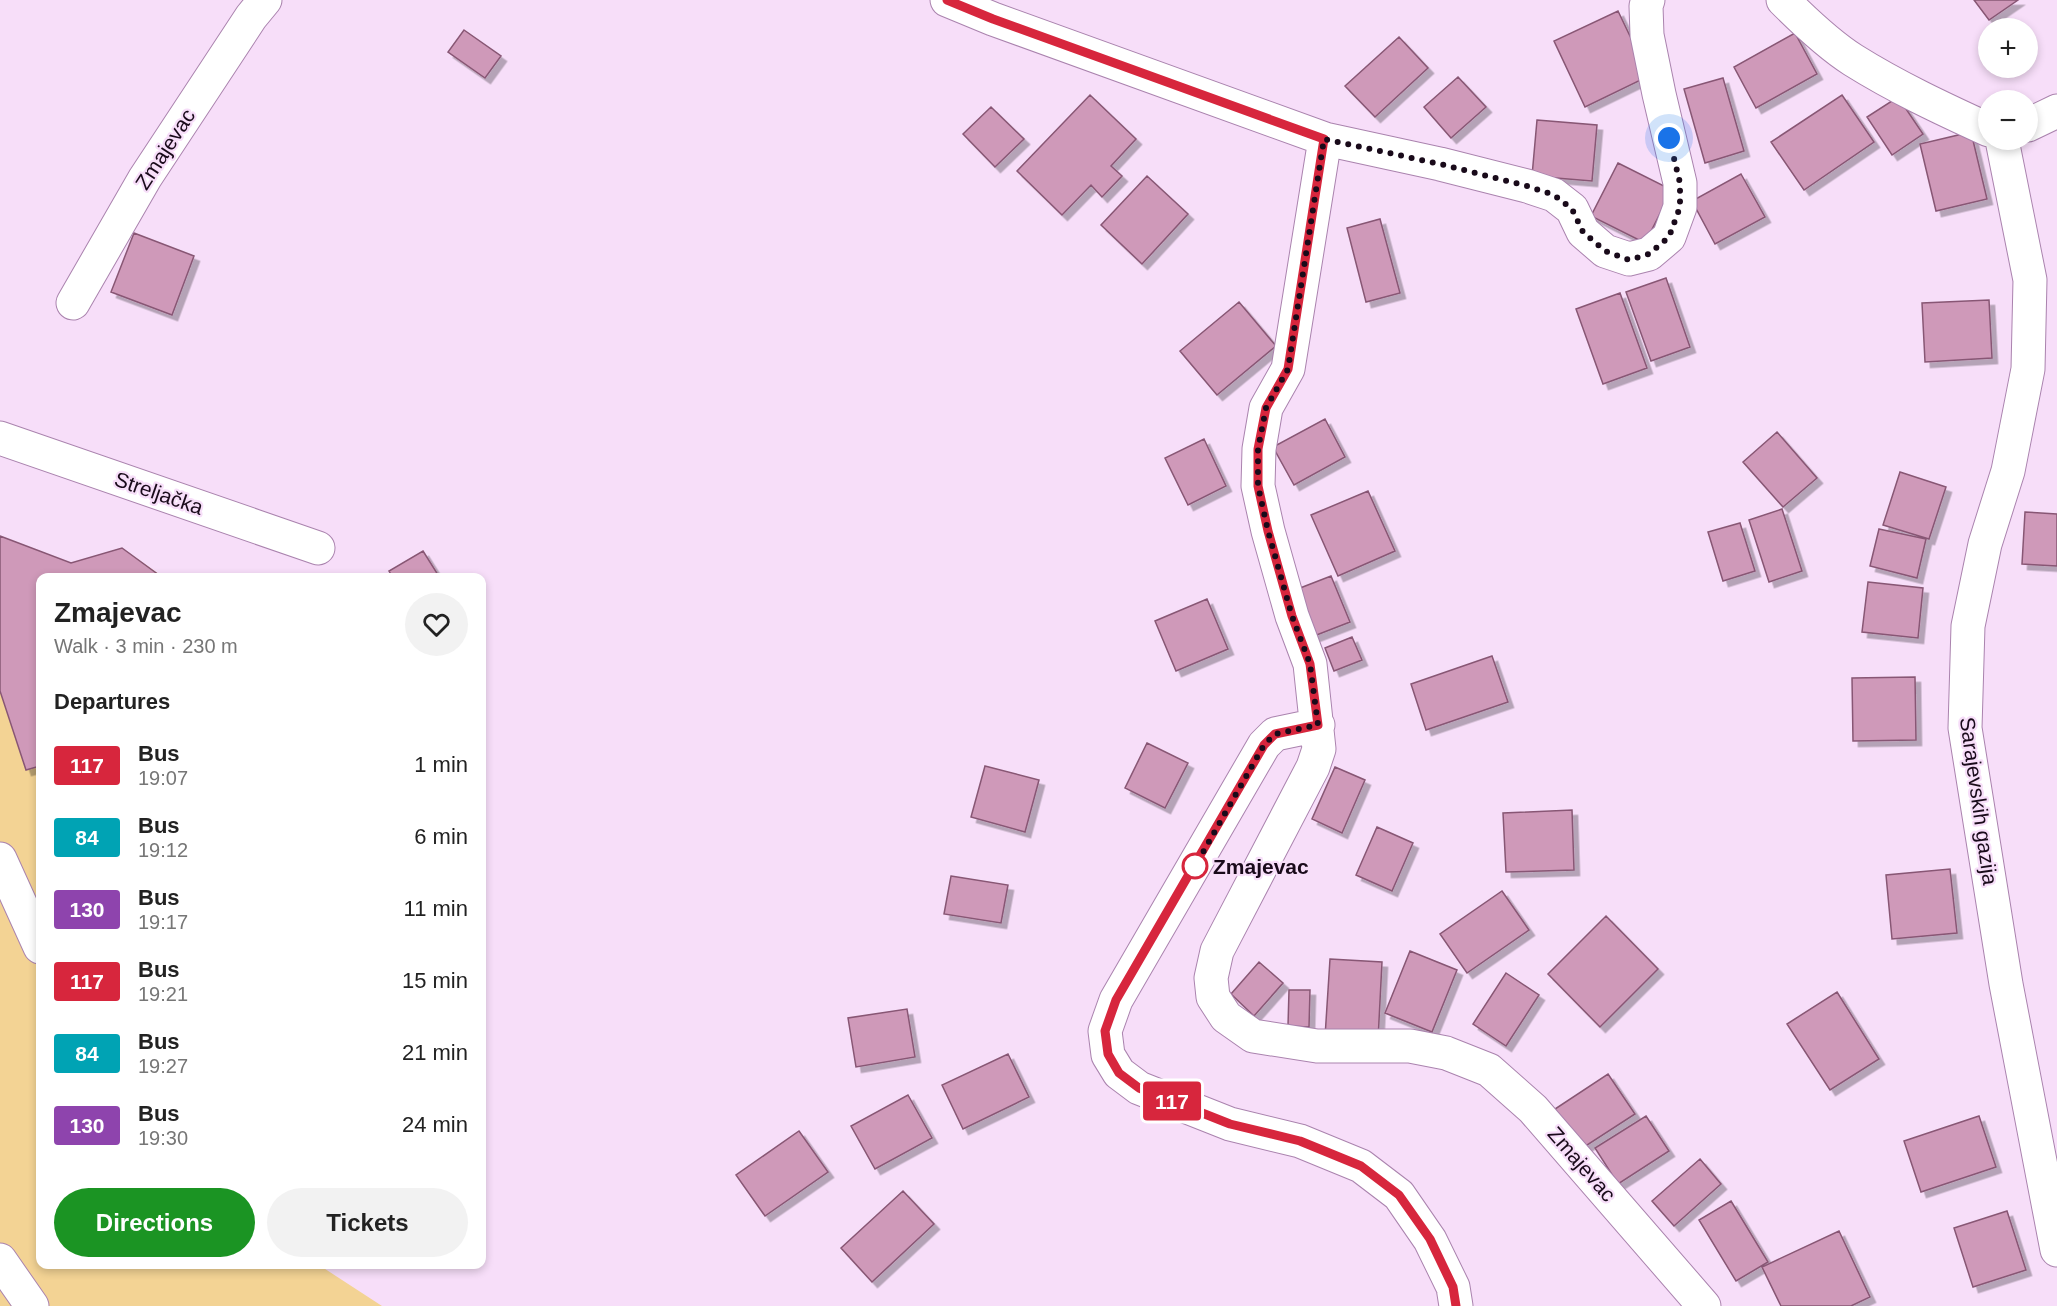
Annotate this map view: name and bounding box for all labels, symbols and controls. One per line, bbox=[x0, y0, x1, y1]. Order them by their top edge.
map controls bbox=[1978, 18, 2038, 150]
button: + bbox=[1978, 18, 2038, 78]
button: − bbox=[1978, 90, 2038, 150]
street label: Zmajevac bbox=[131, 105, 199, 193]
your location bbox=[1654, 123, 1684, 153]
street label: Streljačka bbox=[112, 467, 207, 519]
button: heart bbox=[405, 593, 468, 656]
text: Zmajevac bbox=[54, 597, 182, 628]
text: Walk · 3 min · 230 m bbox=[54, 635, 238, 657]
text: Departures bbox=[54, 689, 170, 714]
street label: Sarajevskih gazija bbox=[1956, 716, 2002, 887]
text: Bus bbox=[138, 741, 180, 766]
text: 1 min bbox=[414, 752, 468, 777]
text: 117 bbox=[70, 754, 104, 777]
text: 19:07 bbox=[138, 767, 188, 789]
text: Bus bbox=[138, 813, 180, 838]
text: 6 min bbox=[414, 824, 468, 849]
text: 84 bbox=[75, 826, 99, 849]
text: 19:12 bbox=[138, 839, 188, 861]
marker: Zmajevac bbox=[1182, 853, 1208, 879]
place label: Zmajevac bbox=[1213, 855, 1309, 878]
text: Bus bbox=[138, 885, 180, 910]
text: 11 min bbox=[404, 896, 468, 921]
text: 130 bbox=[69, 898, 105, 921]
text: 19:17 bbox=[138, 911, 188, 933]
text: Bus bbox=[138, 957, 180, 982]
text: 15 min bbox=[402, 968, 468, 993]
text: 117 bbox=[70, 970, 104, 993]
text: 19:21 bbox=[138, 983, 188, 1005]
text: Bus bbox=[138, 1029, 180, 1054]
text: 21 min bbox=[402, 1040, 468, 1065]
text: 84 bbox=[75, 1042, 99, 1065]
text: 19:27 bbox=[138, 1055, 188, 1077]
line badge: 117 bbox=[1138, 1082, 1206, 1120]
text: 117 bbox=[1155, 1090, 1189, 1113]
text: Bus bbox=[138, 1101, 180, 1126]
text: 24 min bbox=[402, 1112, 468, 1137]
text: 130 bbox=[69, 1114, 105, 1137]
street label: Zmajevac bbox=[1543, 1122, 1621, 1206]
text: 19:30 bbox=[138, 1127, 188, 1149]
button: Directions bbox=[54, 1188, 255, 1257]
button: Tickets bbox=[267, 1188, 468, 1257]

